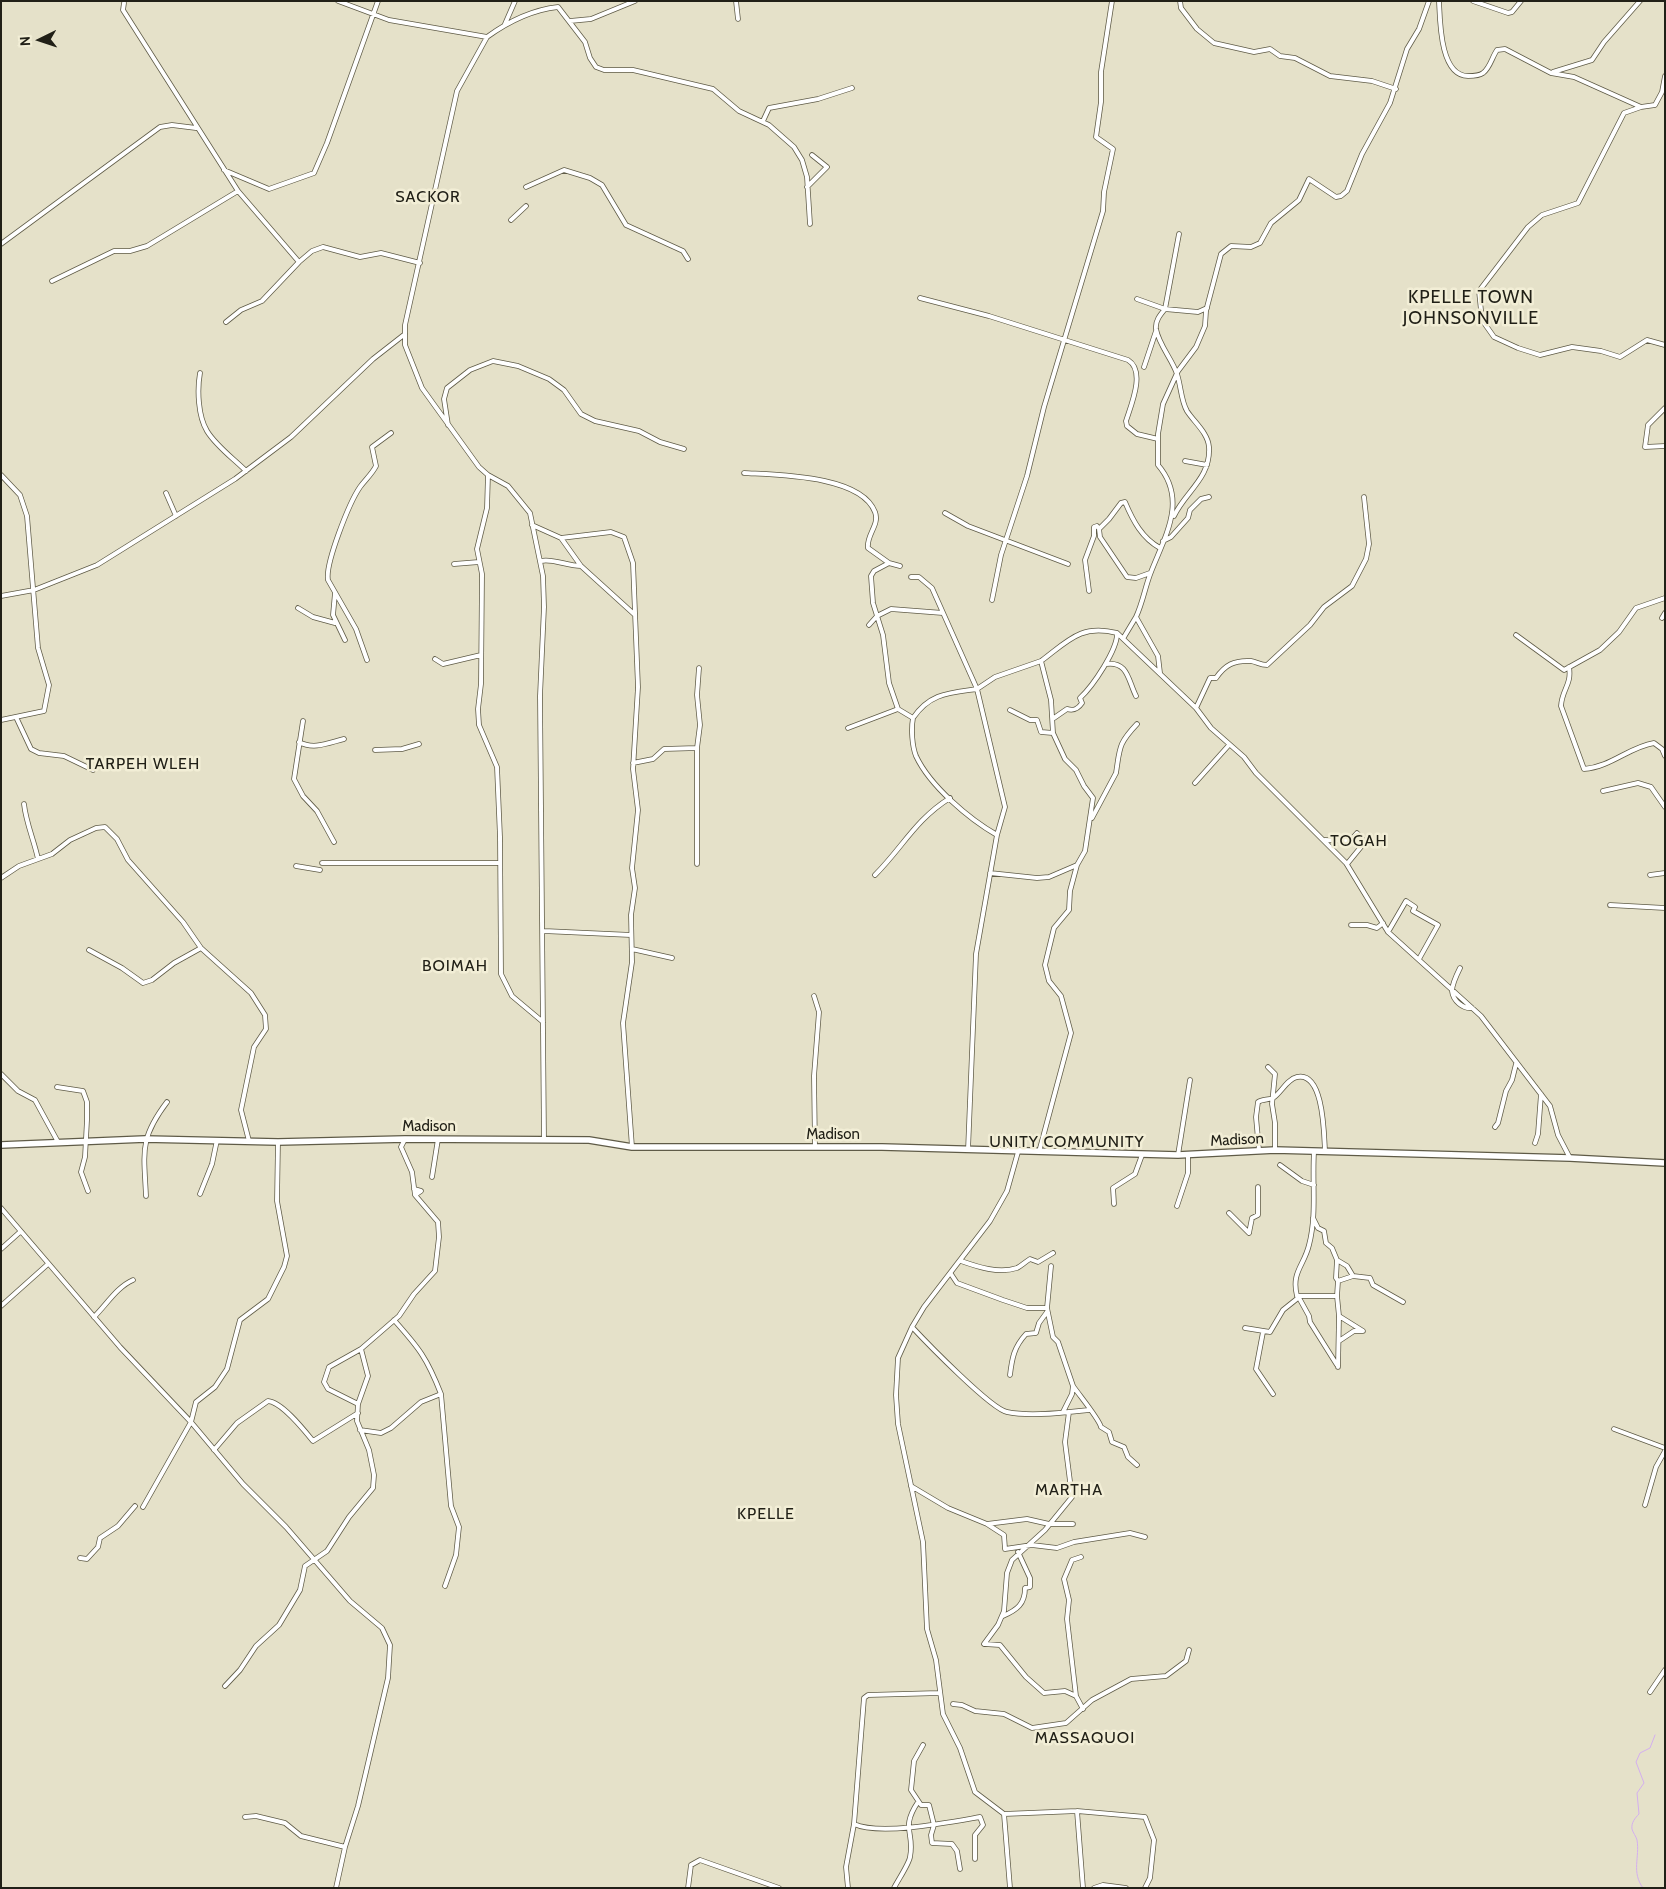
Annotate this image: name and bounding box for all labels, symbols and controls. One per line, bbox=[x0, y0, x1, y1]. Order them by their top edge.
north arrow bbox=[15, 15, 65, 65]
text: N bbox=[16, 35, 34, 47]
district label: SACKOR bbox=[395, 187, 461, 207]
district label: KPELLE TOWN JOHNSONVILLE bbox=[1401, 287, 1541, 330]
district label: TARPEH WLEH bbox=[84, 754, 202, 774]
district label: TOGAH bbox=[1330, 831, 1388, 851]
district label: BOIMAH bbox=[421, 956, 489, 976]
street label: Madison bbox=[402, 1118, 456, 1136]
street label: Madison bbox=[806, 1126, 860, 1144]
street label: Madison bbox=[1210, 1130, 1264, 1150]
district label: UNITY COMMUNITY bbox=[987, 1132, 1147, 1152]
district label: MARTHA bbox=[1034, 1480, 1104, 1500]
district label: KPELLE bbox=[736, 1504, 796, 1524]
district label: MASSAQUOI bbox=[1034, 1728, 1136, 1748]

